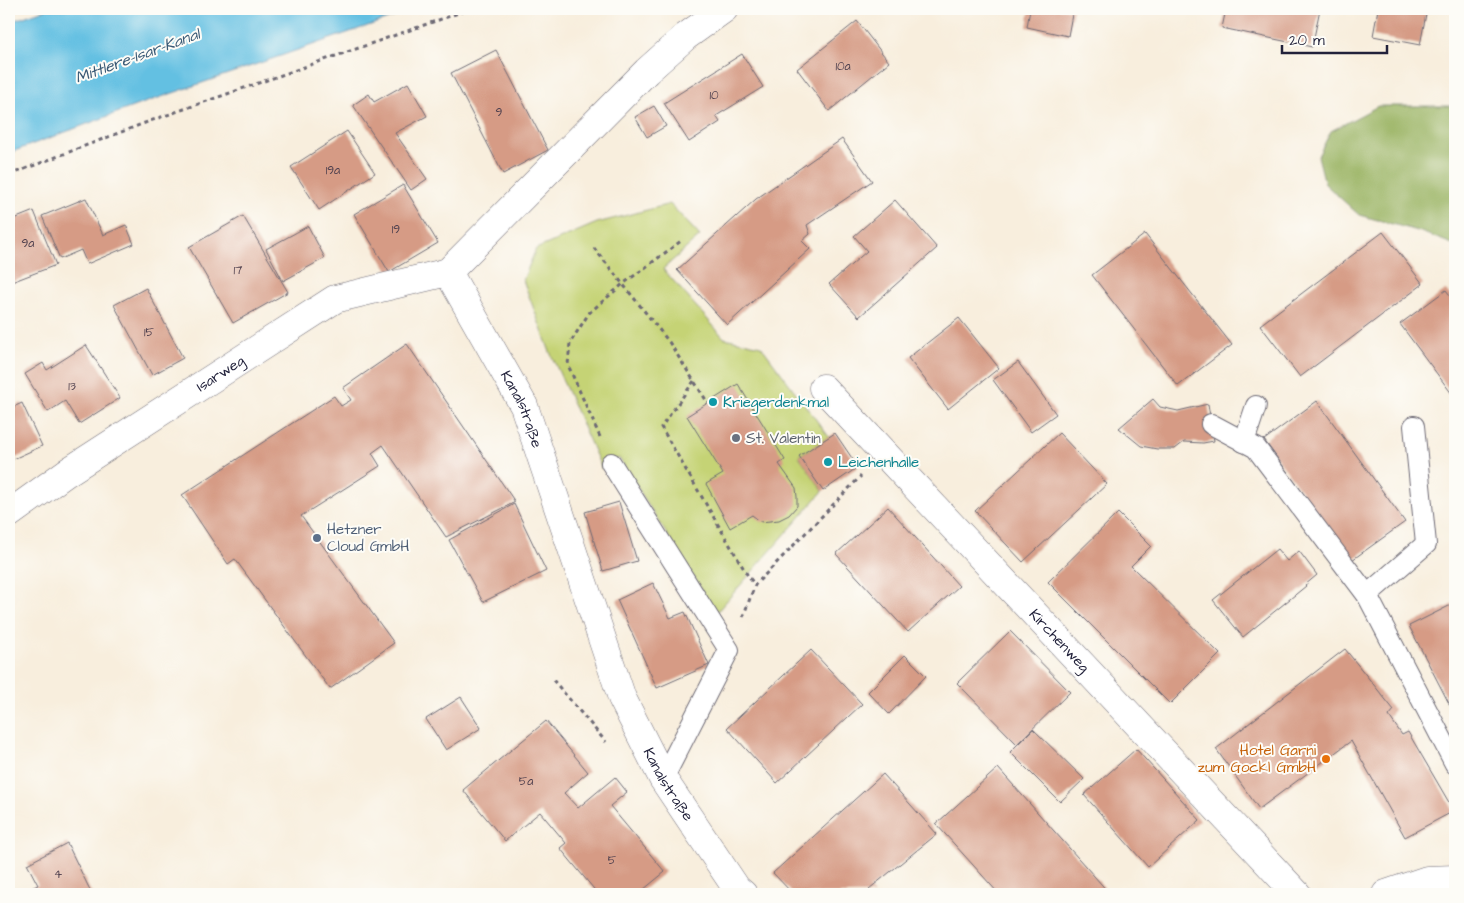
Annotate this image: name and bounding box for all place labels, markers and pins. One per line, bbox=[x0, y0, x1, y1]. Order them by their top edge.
place label: Kriegerdenkmal bbox=[723, 392, 829, 414]
marker: Kriegerdenkmal bbox=[707, 396, 719, 408]
place label: St. Valentin bbox=[746, 428, 821, 449]
marker: St. Valentin bbox=[730, 432, 742, 444]
place label: Leichenhalle bbox=[838, 452, 919, 473]
marker: Leichenhalle bbox=[822, 456, 834, 468]
place label: Hetzner Cloud GmbH bbox=[327, 519, 409, 557]
marker: Hetzner Cloud GmbH bbox=[311, 532, 323, 544]
place label: Hotel Garni zum Gockl GmbH bbox=[1198, 740, 1317, 778]
marker: Hotel Garni zum Gockl GmbH bbox=[1320, 753, 1332, 765]

